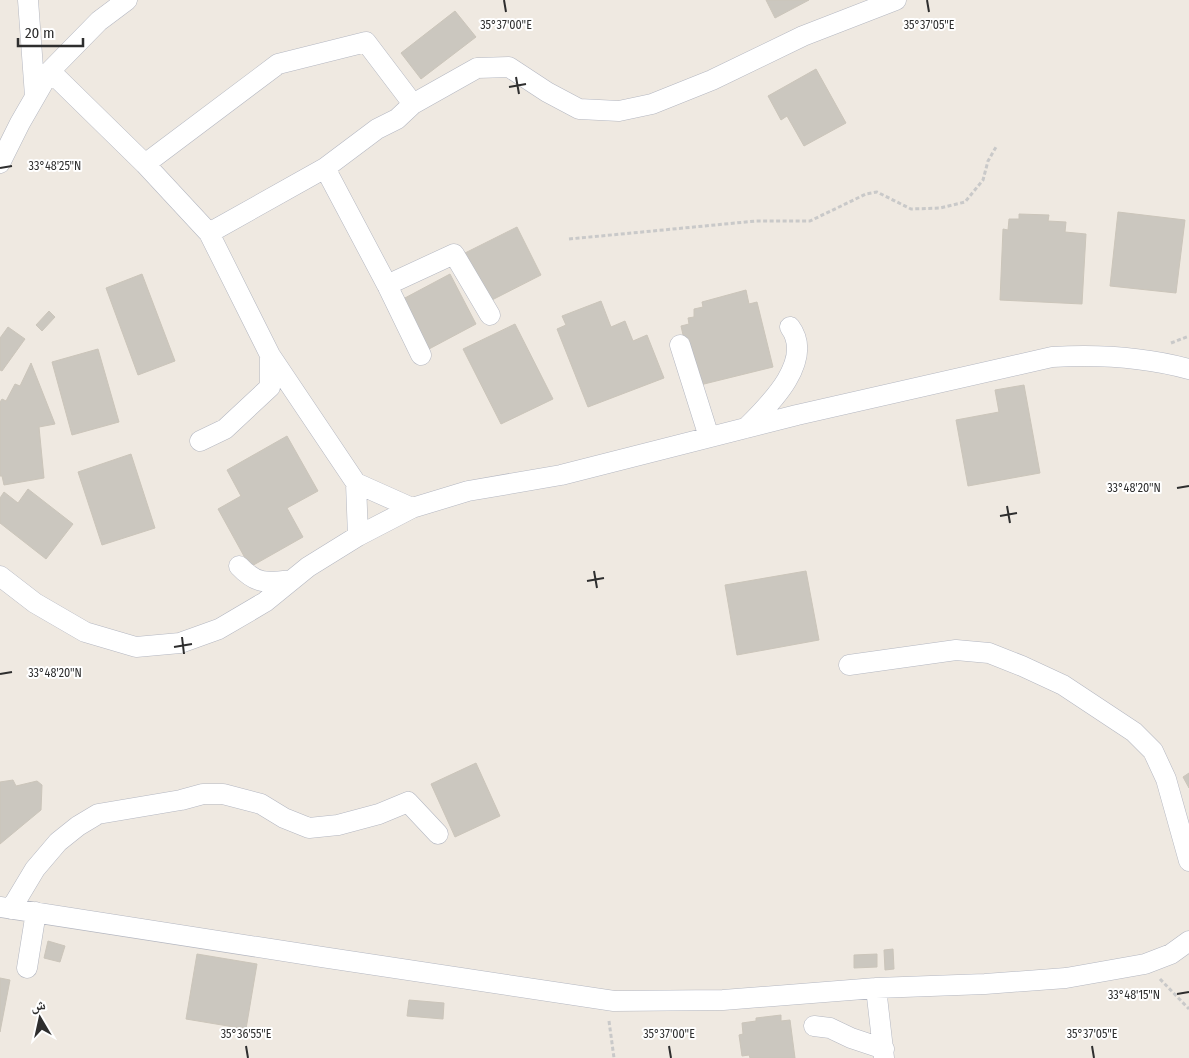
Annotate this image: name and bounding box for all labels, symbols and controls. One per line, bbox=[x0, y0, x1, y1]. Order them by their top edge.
scale bar bbox=[18, 15, 82, 47]
text: 35°37'00"E bbox=[480, 18, 532, 32]
text: 35°37'05"E bbox=[904, 18, 955, 32]
text: 20 m bbox=[25, 24, 55, 42]
text: 33°48'25"N bbox=[29, 159, 81, 173]
text: 33°48'20"N bbox=[1107, 481, 1161, 495]
text: 33°48'20"N bbox=[28, 666, 82, 680]
text: 33°48'15"N bbox=[1108, 988, 1160, 1002]
north arrow bbox=[15, 993, 65, 1043]
text: ش bbox=[29, 996, 47, 1015]
text: 35°36'55"E bbox=[221, 1027, 272, 1041]
text: 35°37'00"E bbox=[643, 1027, 695, 1041]
text: 35°37'05"E bbox=[1067, 1027, 1118, 1041]

